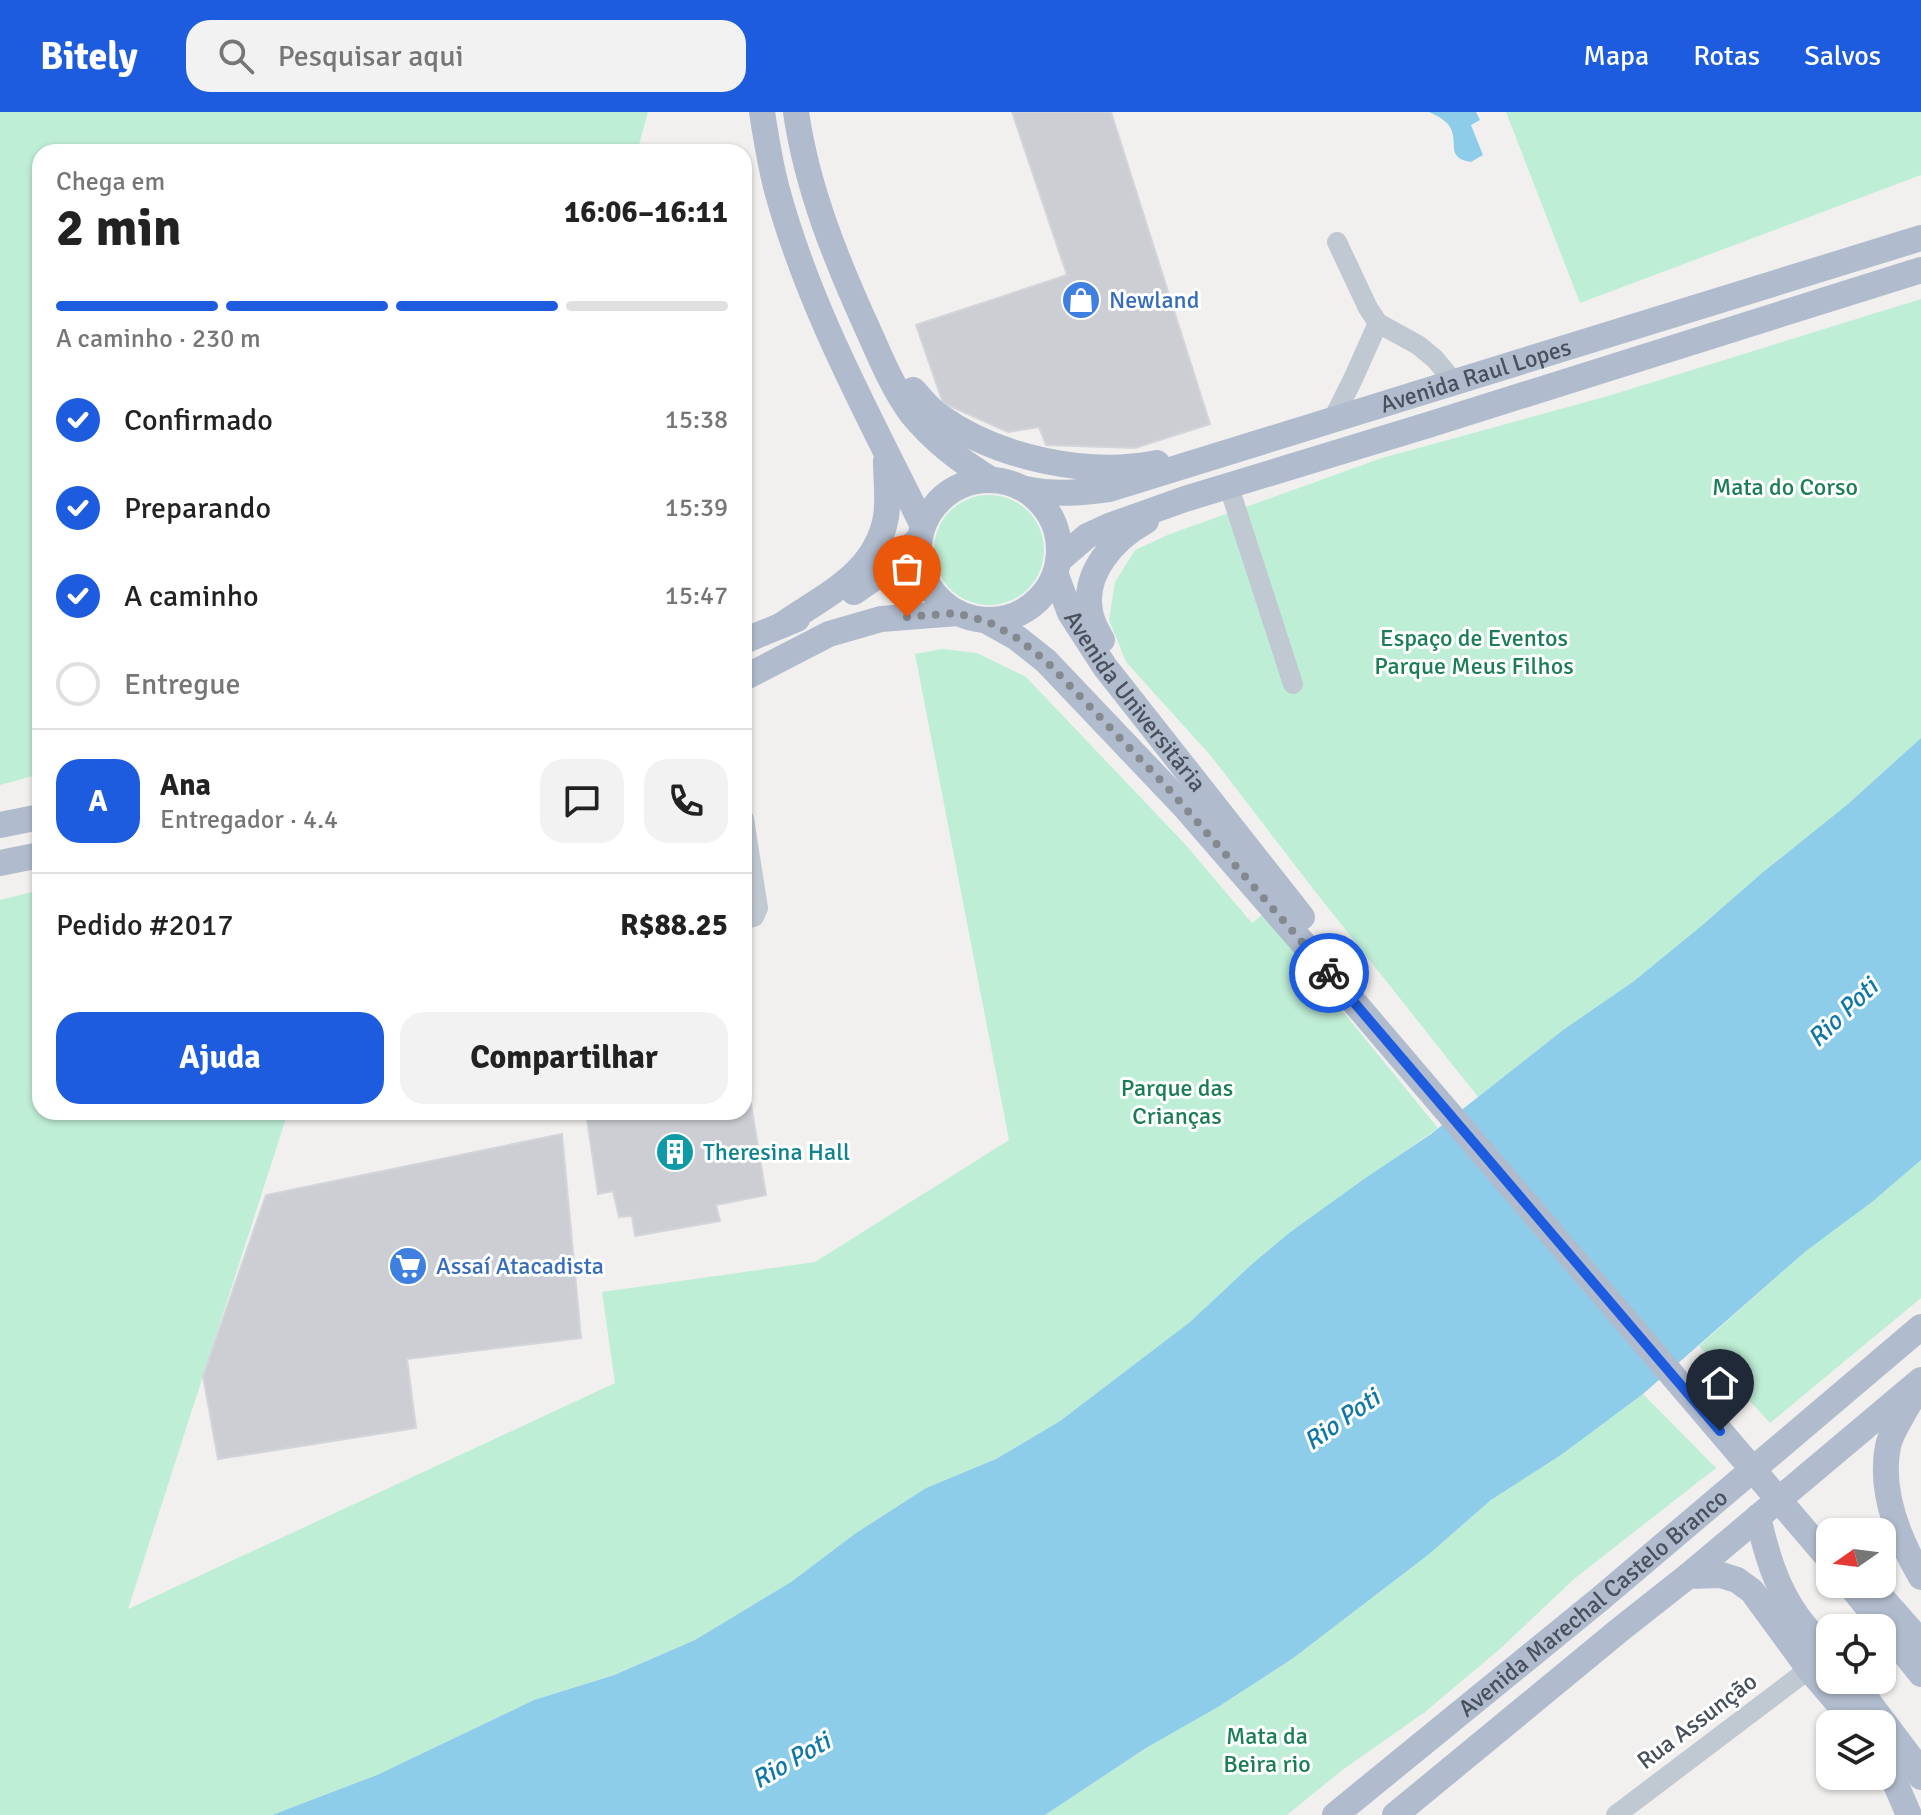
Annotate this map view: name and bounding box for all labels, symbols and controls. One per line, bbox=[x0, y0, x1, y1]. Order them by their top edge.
search box bbox=[186, 20, 746, 92]
text: Bitely bbox=[40, 33, 138, 80]
icon: search bbox=[214, 34, 258, 78]
text: Pesquisar aqui bbox=[278, 38, 464, 75]
text: Mapa bbox=[1583, 39, 1649, 73]
text: Rotas bbox=[1693, 39, 1760, 73]
text: Salvos bbox=[1804, 39, 1881, 73]
text: Chega em bbox=[56, 166, 165, 198]
text: 16:06–16:11 bbox=[564, 194, 728, 231]
text: 2 min bbox=[56, 196, 182, 260]
shop icon: Newland bbox=[1060, 279, 1102, 321]
place label: Newland bbox=[1109, 285, 1199, 315]
text: A caminho · 230 m bbox=[56, 323, 261, 355]
street label: Avenida Raul Lopes bbox=[1376, 332, 1575, 420]
icon: check bbox=[56, 398, 100, 442]
text: Confirmado bbox=[124, 402, 273, 439]
text: 15:38 bbox=[665, 404, 728, 436]
park label: Mata do Corso bbox=[1712, 472, 1858, 502]
icon: check bbox=[56, 486, 100, 530]
text: Preparando bbox=[124, 490, 271, 527]
text: 15:39 bbox=[665, 492, 728, 524]
pin bbox=[873, 535, 941, 617]
icon: bag bbox=[885, 547, 929, 591]
icon: check bbox=[56, 574, 100, 618]
text: A caminho bbox=[124, 578, 259, 615]
text: 15:47 bbox=[665, 580, 728, 612]
street label: Avenida Universitária bbox=[1057, 605, 1213, 798]
park label: Espaço de Eventos Parque Meus Filhos bbox=[1374, 623, 1574, 681]
text: Entregue bbox=[124, 666, 241, 703]
button: chat bbox=[540, 759, 624, 843]
button: phone bbox=[644, 759, 728, 843]
text: Ana bbox=[160, 767, 211, 804]
text: A bbox=[88, 783, 108, 820]
text: Entregador · 4.4 bbox=[160, 804, 338, 836]
text: Pedido #2017 bbox=[56, 907, 233, 944]
text: R$88.25 bbox=[620, 907, 728, 944]
courier bbox=[1289, 933, 1369, 1013]
icon: bike bbox=[1307, 951, 1351, 995]
water label: Rio Poti bbox=[1801, 970, 1887, 1054]
button: Ajuda bbox=[56, 1012, 384, 1104]
button: Compartilhar bbox=[400, 1012, 728, 1104]
park label: Parque das Crianças bbox=[1121, 1073, 1233, 1131]
building icon: Theresina Hall bbox=[654, 1131, 696, 1173]
place label: Theresina Hall bbox=[703, 1137, 850, 1167]
supermarket icon: Assaí Atacadista bbox=[387, 1245, 429, 1287]
place label: Assaí Atacadista bbox=[436, 1251, 604, 1281]
pin bbox=[1686, 1349, 1754, 1431]
icon: home bbox=[1698, 1361, 1742, 1405]
water label: Rio Poti bbox=[1298, 1381, 1389, 1458]
street label: Avenida Marechal Castelo Branco bbox=[1452, 1482, 1734, 1723]
north arrow bbox=[1816, 1518, 1896, 1598]
map controls bbox=[1816, 1518, 1896, 1790]
button: locate bbox=[1816, 1614, 1896, 1694]
street label: Rua Assunção bbox=[1631, 1666, 1763, 1776]
button: layers bbox=[1816, 1710, 1896, 1790]
park label: Mata da Beira rio bbox=[1223, 1721, 1311, 1779]
water label: Rio Poti bbox=[746, 1724, 839, 1796]

